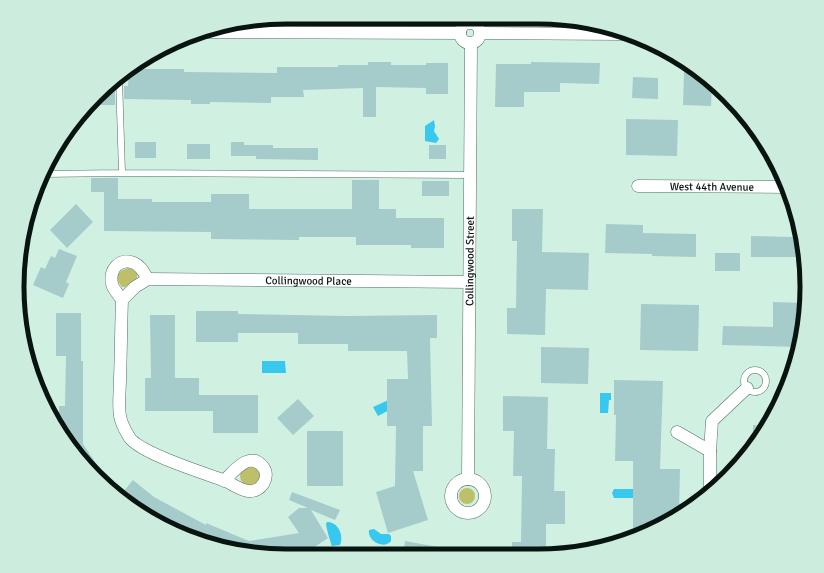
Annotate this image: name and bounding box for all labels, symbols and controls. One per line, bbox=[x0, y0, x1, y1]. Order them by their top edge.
street label: West 44th Avenue bbox=[670, 180, 754, 193]
street label: Collingwood Street bbox=[463, 216, 476, 306]
street label: Collingwood Place bbox=[265, 274, 352, 287]

